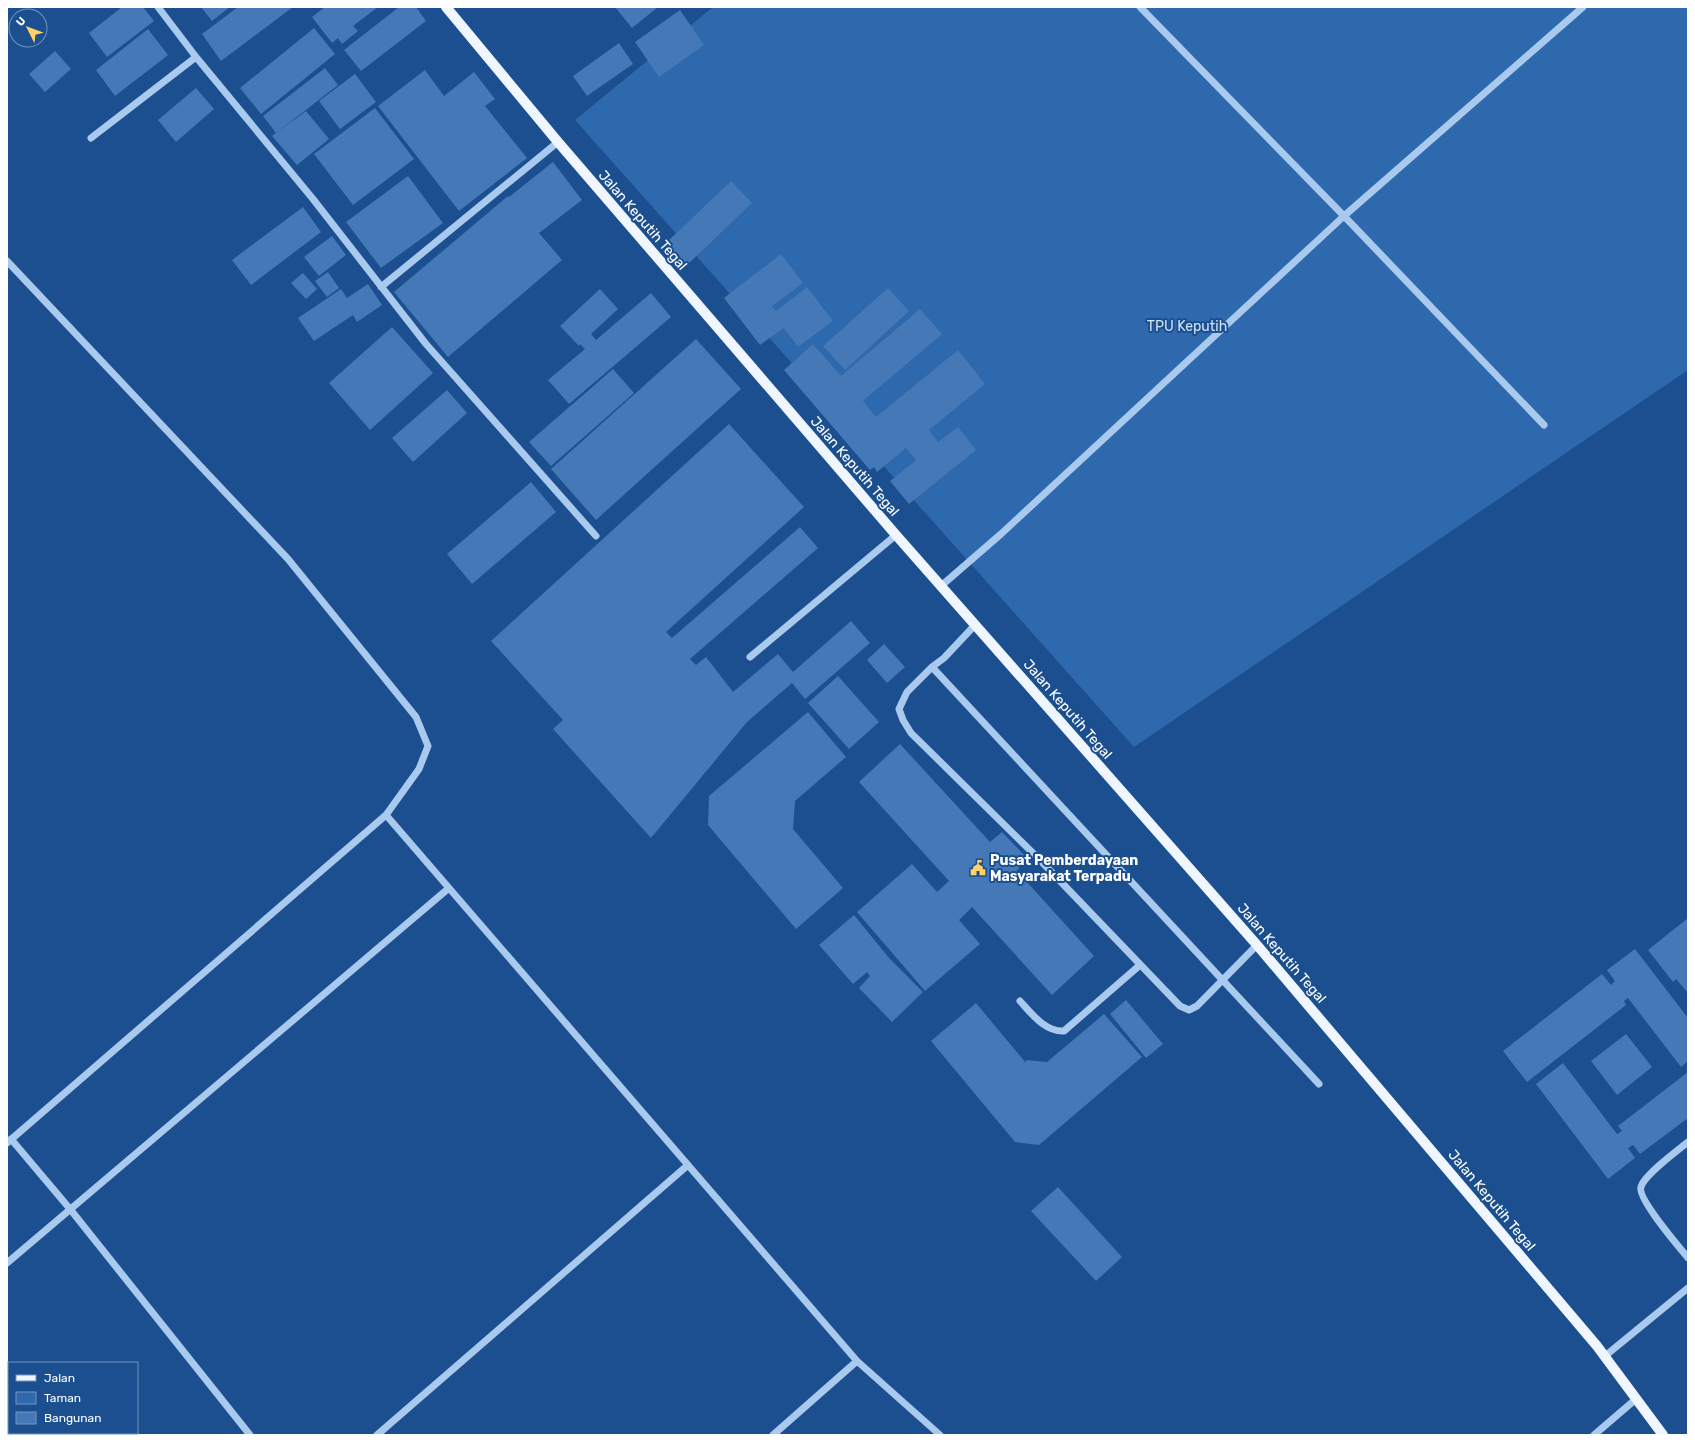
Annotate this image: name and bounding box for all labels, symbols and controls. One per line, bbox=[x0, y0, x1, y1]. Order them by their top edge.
north arrow bbox=[8, 8, 48, 48]
text: U bbox=[13, 14, 28, 29]
street label: Jalan Keputih Tegal bbox=[595, 167, 691, 274]
park label: TPU Keputih bbox=[1147, 318, 1227, 335]
street label: Jalan Keputih Tegal bbox=[807, 413, 903, 520]
street label: Jalan Keputih Tegal bbox=[1020, 656, 1116, 763]
place label: Pusat Pemberdayaan Masyarakat Terpadu bbox=[990, 852, 1138, 885]
public building icon: Pusat Pemberdayaan Masyarakat Terpadu bbox=[969, 859, 987, 877]
street label: Jalan Keputih Tegal bbox=[1234, 900, 1330, 1007]
street label: Jalan Keputih Tegal bbox=[1444, 1146, 1539, 1254]
legend bbox=[8, 1362, 138, 1434]
text: Jalan bbox=[44, 1371, 75, 1385]
text: Taman bbox=[44, 1391, 81, 1405]
text: Bangunan bbox=[44, 1411, 101, 1425]

